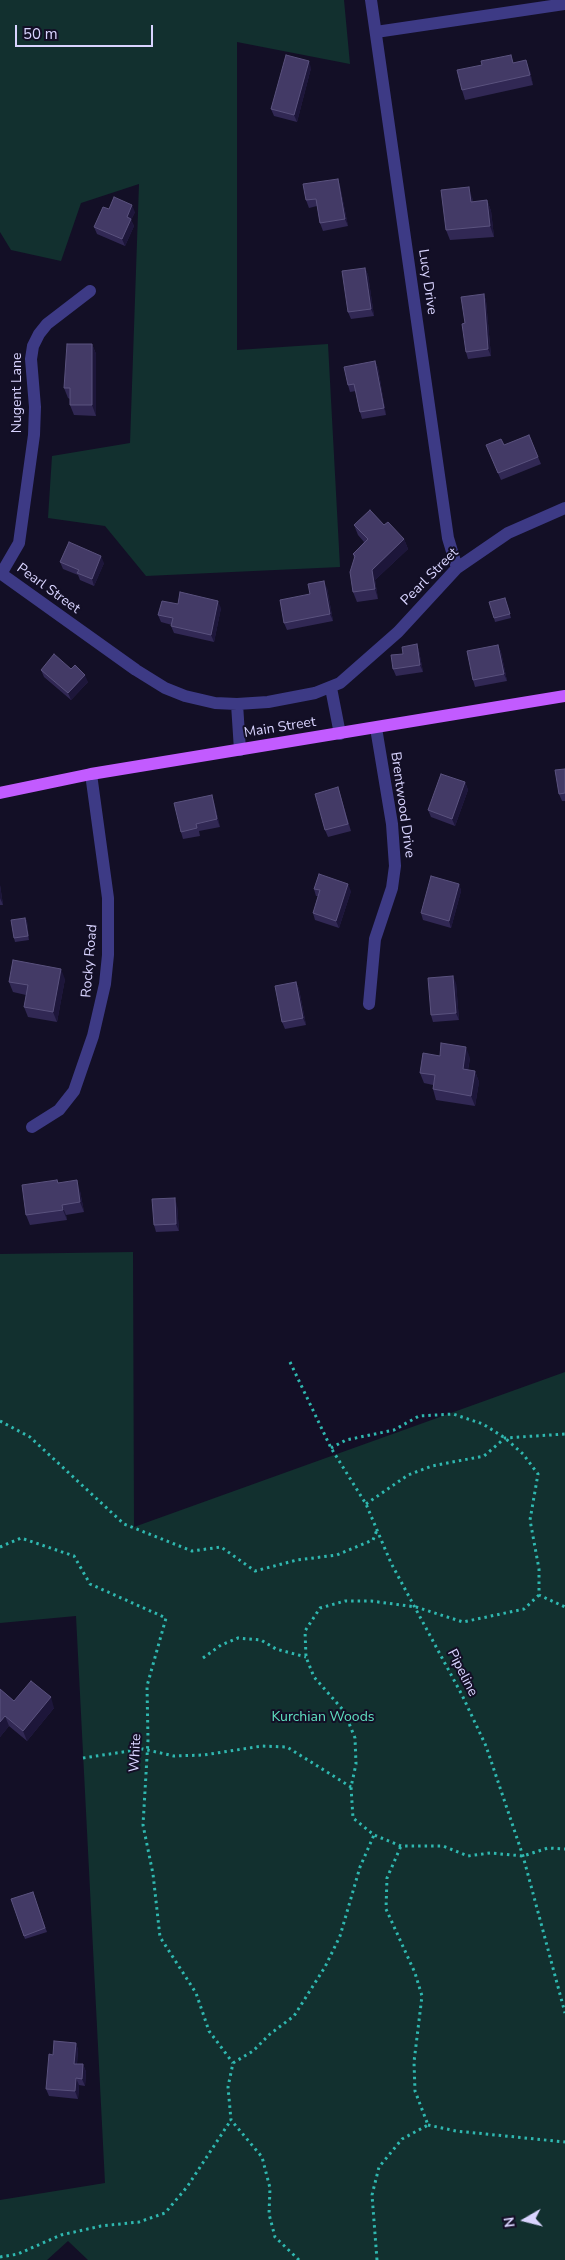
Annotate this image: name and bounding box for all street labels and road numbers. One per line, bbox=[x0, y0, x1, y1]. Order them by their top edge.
street label: Lucy Drive bbox=[414, 248, 440, 316]
street label: Nugent Lane bbox=[10, 353, 26, 433]
street label: Pearl Street bbox=[398, 545, 462, 609]
street label: Pearl Street bbox=[13, 560, 83, 618]
street label: Main Street bbox=[243, 714, 317, 742]
street label: Brentwood Drive bbox=[386, 751, 418, 859]
street label: Rocky Road bbox=[78, 924, 102, 998]
street label: Pipeline bbox=[443, 1647, 481, 1699]
street label: White bbox=[127, 1733, 145, 1773]

